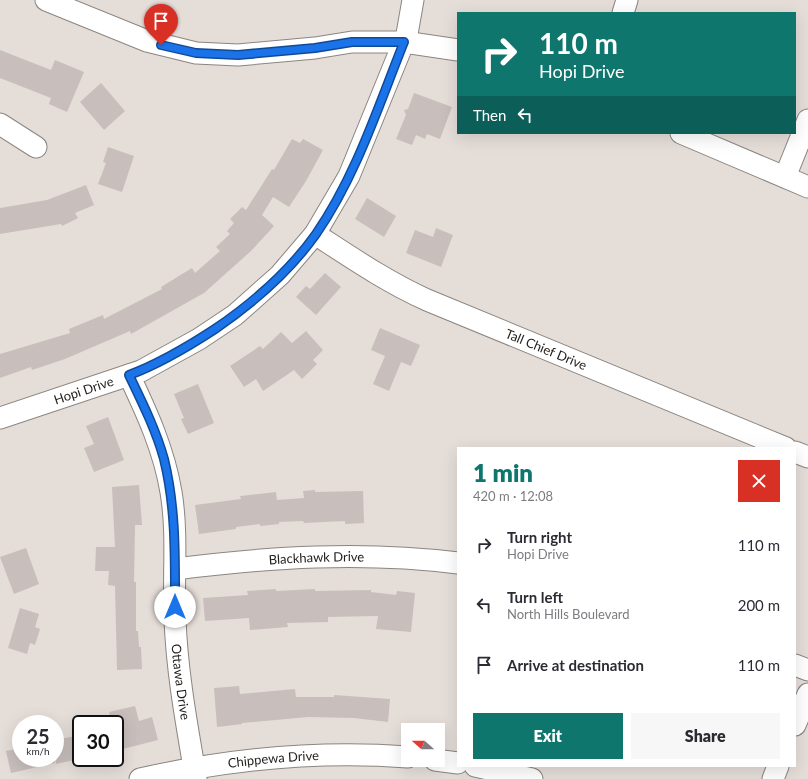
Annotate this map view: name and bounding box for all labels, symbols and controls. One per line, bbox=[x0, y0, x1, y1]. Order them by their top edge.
pin bbox=[144, 4, 178, 45]
icon: arrive bbox=[150, 10, 172, 32]
text: 110 m bbox=[539, 26, 618, 60]
icon: right bbox=[473, 28, 525, 80]
text: Hopi Drive bbox=[539, 60, 625, 82]
icon: left bbox=[514, 104, 536, 126]
text: Then bbox=[473, 106, 506, 124]
street label: Tall Chief Drive bbox=[503, 325, 589, 373]
street label: Hopi Drive bbox=[52, 373, 115, 408]
text: 1 min bbox=[473, 458, 533, 487]
button: close bbox=[738, 460, 780, 502]
text: 420 m · 12:08 bbox=[473, 488, 553, 504]
text: Turn right bbox=[507, 528, 572, 546]
icon: right bbox=[473, 534, 495, 556]
text: 110 m bbox=[738, 536, 780, 554]
text: Hopi Drive bbox=[507, 546, 569, 562]
street label: Blackhawk Drive bbox=[268, 548, 364, 567]
position arrow bbox=[154, 586, 196, 628]
text: Turn left bbox=[507, 588, 563, 606]
icon: left bbox=[473, 594, 495, 616]
text: 200 m bbox=[738, 596, 780, 614]
text: North Hills Boulevard bbox=[507, 606, 630, 622]
street label: Ottawa Drive bbox=[168, 643, 194, 721]
icon: arrive bbox=[473, 654, 495, 676]
text: Arrive at destination bbox=[507, 656, 644, 674]
text: 110 m bbox=[738, 656, 780, 674]
button: Exit bbox=[473, 713, 623, 759]
button: Share bbox=[631, 713, 780, 759]
speed limit sign: 30 bbox=[72, 715, 124, 767]
north arrow bbox=[401, 723, 445, 767]
map controls bbox=[401, 723, 445, 767]
text: 25 bbox=[26, 724, 50, 748]
text: km/h bbox=[26, 745, 50, 757]
street label: Chippewa Drive bbox=[227, 747, 319, 771]

